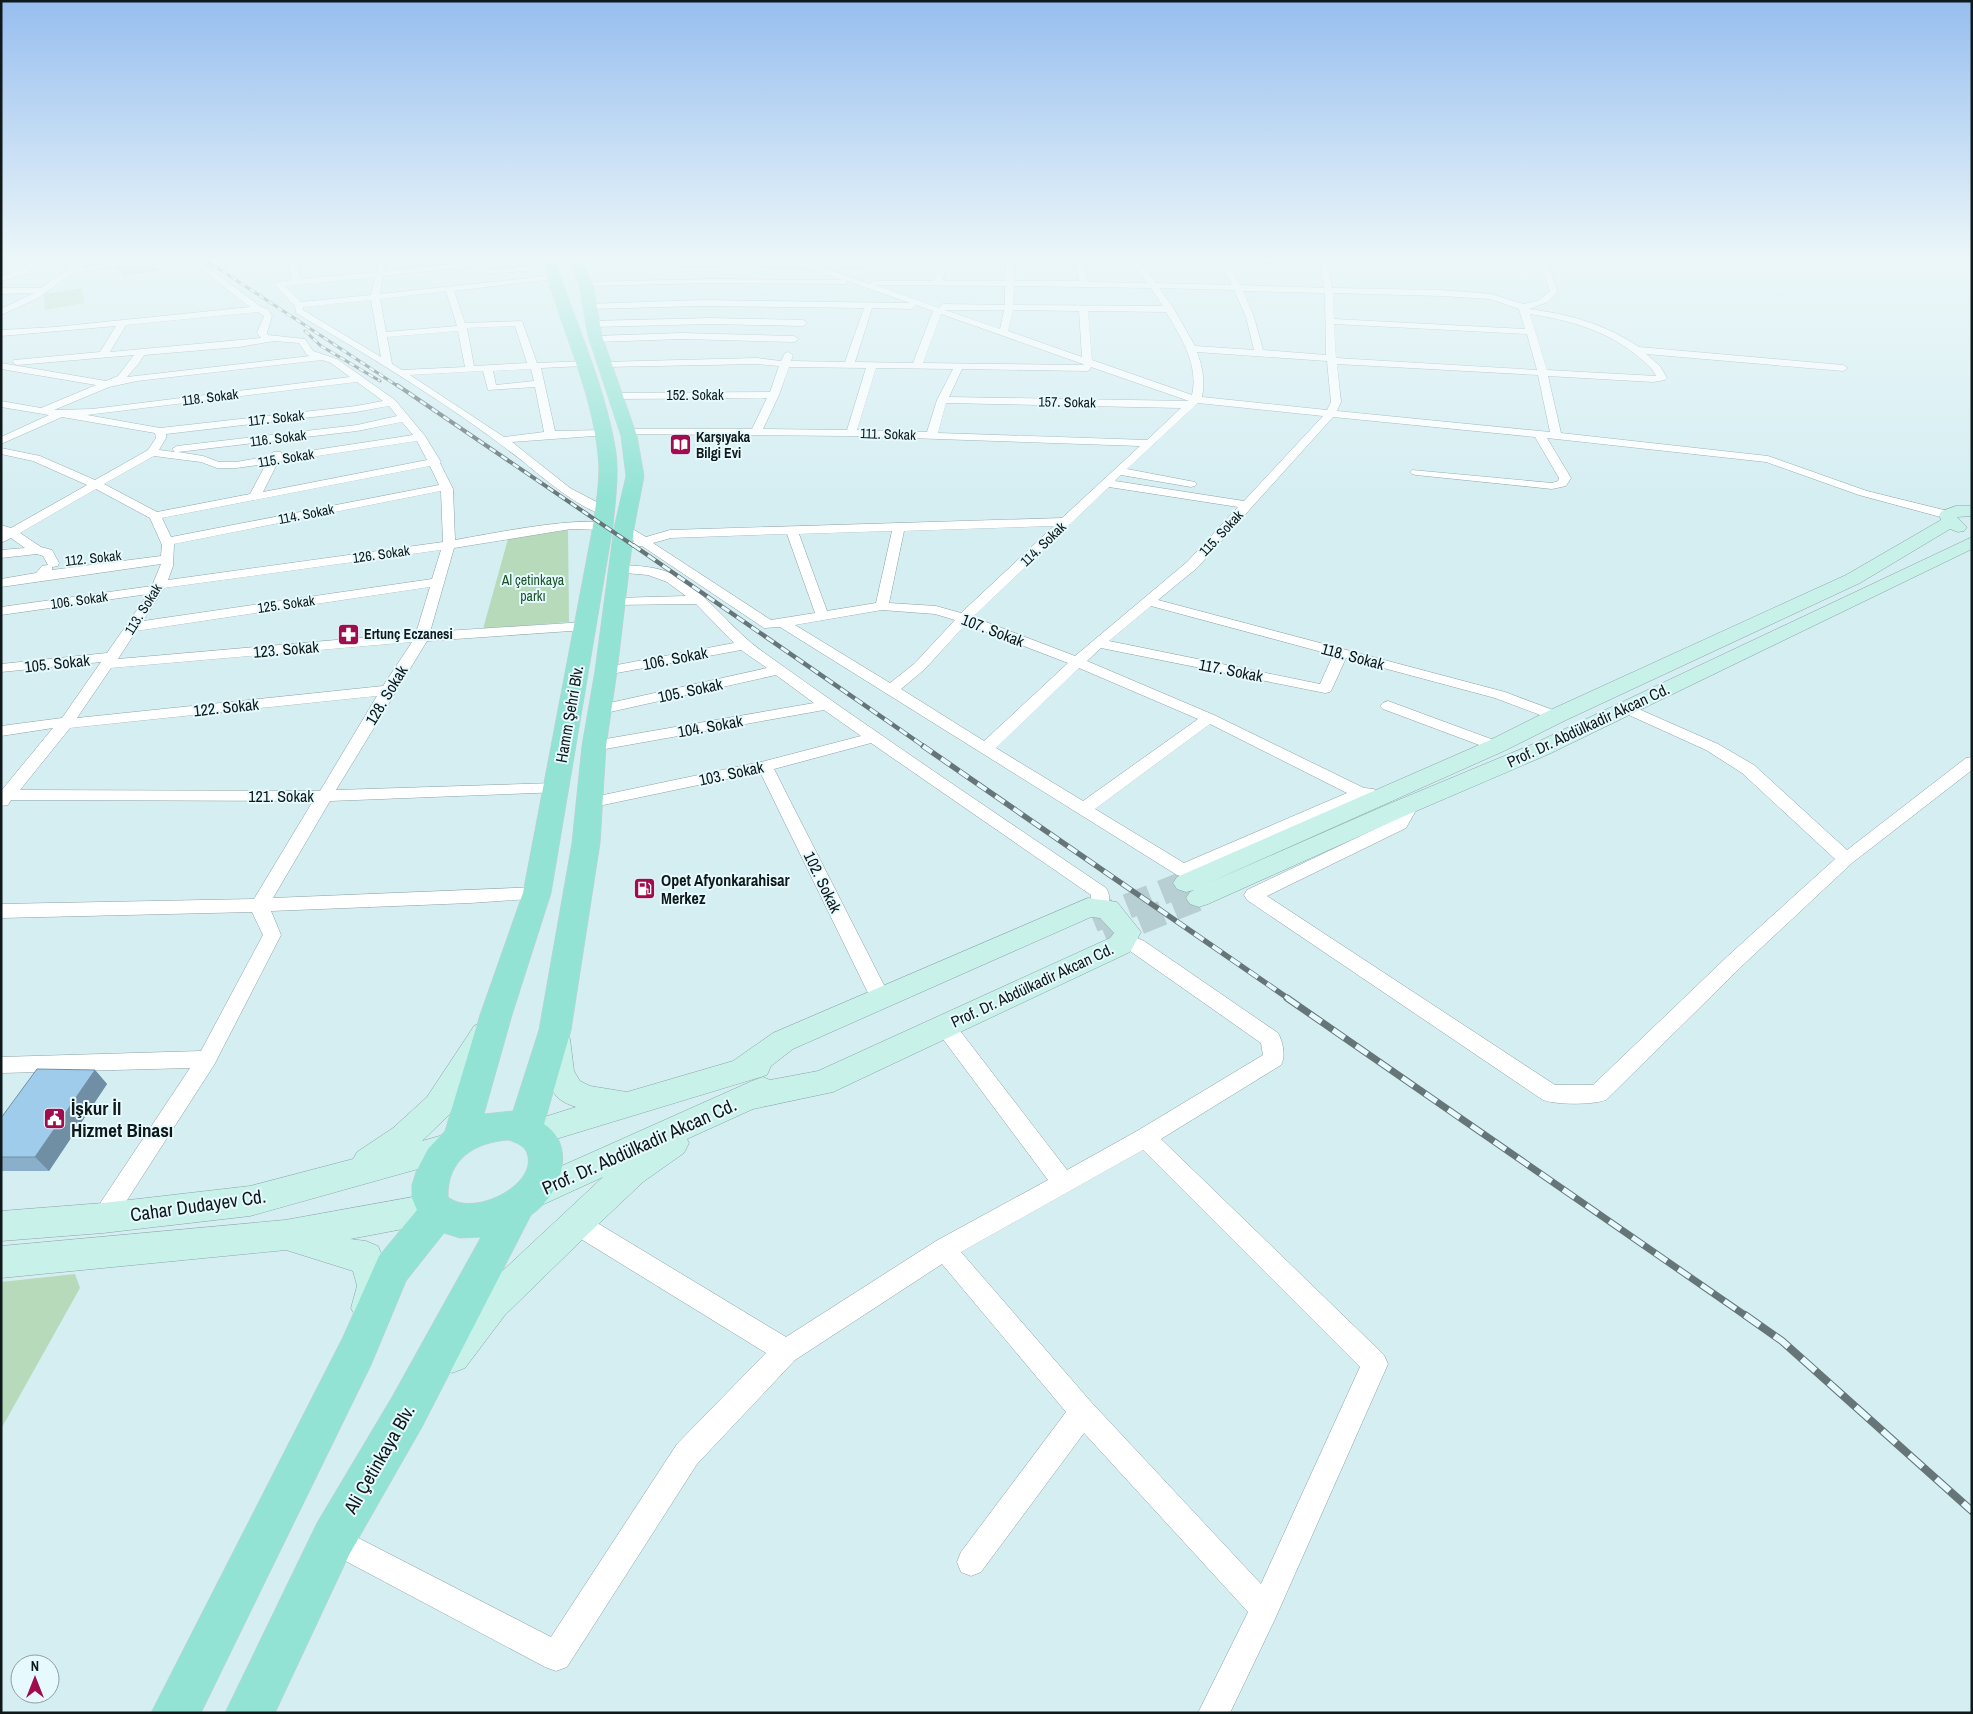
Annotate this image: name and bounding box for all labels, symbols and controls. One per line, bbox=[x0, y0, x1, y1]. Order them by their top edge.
street label: 118. Sokak bbox=[181, 385, 239, 409]
street label: 152. Sokak bbox=[666, 386, 724, 404]
street label: 157. Sokak bbox=[1038, 393, 1096, 412]
street label: 117. Sokak bbox=[247, 406, 305, 430]
street label: 111. Sokak bbox=[860, 424, 916, 444]
street label: 116. Sokak bbox=[249, 426, 307, 450]
place label: Karşıyaka Bilgi Evi bbox=[696, 428, 751, 462]
library icon: Karşıyaka Bilgi Evi bbox=[668, 433, 692, 457]
street label: 115. Sokak bbox=[257, 445, 316, 471]
street label: 114. Sokak bbox=[276, 500, 336, 528]
street label: 115. Sokak bbox=[1195, 506, 1247, 560]
street label: 114. Sokak bbox=[1016, 518, 1070, 570]
street label: 126. Sokak bbox=[351, 541, 411, 567]
street label: 112. Sokak bbox=[64, 546, 122, 570]
park label: Al çetinkaya parkı bbox=[501, 571, 565, 605]
street label: 113. Sokak bbox=[120, 580, 166, 638]
street label: 106. Sokak bbox=[49, 587, 109, 613]
street label: 125. Sokak bbox=[256, 591, 316, 617]
street label: 107. Sokak bbox=[958, 608, 1028, 652]
pharmacy icon: Ertunç Eczanesi bbox=[336, 622, 360, 646]
place label: Ertunç Eczanesi bbox=[364, 625, 453, 643]
street label: 123. Sokak bbox=[252, 635, 320, 663]
street label: 118. Sokak bbox=[1319, 637, 1388, 675]
street label: 106. Sokak bbox=[641, 641, 710, 675]
street label: 105. Sokak bbox=[23, 649, 91, 677]
street label: 117. Sokak bbox=[1197, 653, 1265, 687]
street label: 128. Sokak bbox=[360, 661, 413, 729]
street label: Hamm Şehri Blv. bbox=[550, 664, 588, 764]
street label: 105. Sokak bbox=[656, 672, 725, 708]
street label: Prof. Dr. Abdülkadir Akcan Cd. bbox=[1503, 678, 1673, 772]
street label: 122. Sokak bbox=[192, 693, 260, 721]
street label: 104. Sokak bbox=[676, 709, 745, 743]
street label: 103. Sokak bbox=[697, 755, 766, 791]
street label: 121. Sokak bbox=[248, 785, 314, 807]
street label: 102. Sokak bbox=[799, 848, 847, 917]
place label: Opet Afyonkarahisar Merkez bbox=[661, 869, 790, 909]
fuel station icon: Opet Afyonkarahisar Merkez bbox=[633, 877, 657, 901]
street label: Prof. Dr. Abdülkadir Akcan Cd. bbox=[947, 938, 1117, 1032]
street label: Prof. Dr. Abdülkadir Akcan Cd. bbox=[538, 1091, 740, 1201]
place label: İşkur İl Hizmet Binası bbox=[71, 1095, 173, 1143]
public building icon: İşkur İl Hizmet Binası bbox=[43, 1107, 67, 1131]
street label: Cahar Dudayev Cd. bbox=[128, 1183, 268, 1227]
street label: Ali Çetinkaya Blv. bbox=[337, 1400, 421, 1519]
north arrow bbox=[10, 1654, 60, 1704]
text: N bbox=[31, 1657, 39, 1675]

